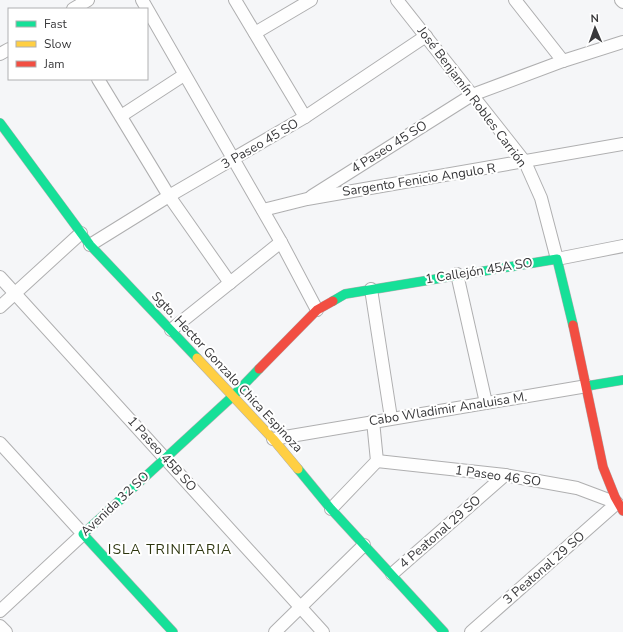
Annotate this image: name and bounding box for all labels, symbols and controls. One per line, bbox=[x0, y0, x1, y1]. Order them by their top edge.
legend bbox=[8, 8, 148, 80]
north arrow bbox=[575, 8, 615, 48]
text: N bbox=[590, 11, 599, 26]
text: Fast bbox=[44, 16, 67, 32]
street label: José Benjamín Robles Carrión bbox=[412, 22, 531, 171]
text: Slow bbox=[44, 36, 72, 52]
text: Jam bbox=[43, 56, 65, 72]
street label: 3 Paseo 45 SO bbox=[218, 115, 302, 173]
street label: 4 Paseo 45 SO bbox=[348, 116, 431, 178]
street label: Sargento Fenicio Angulo R bbox=[341, 159, 497, 201]
street label: 1 Callejón 45A SO bbox=[424, 254, 534, 288]
street label: Sgto. Hector Gonzalo Chica Espinoza bbox=[147, 288, 307, 456]
street label: Cabo Wladimir Analuisa M. bbox=[368, 388, 528, 430]
street label: 1 Paseo 45B SO bbox=[123, 413, 201, 495]
street label: 1 Paseo 46 SO bbox=[454, 461, 542, 491]
street label: Avenida 32 SO bbox=[77, 467, 153, 541]
street label: 4 Peatonal 29 SO bbox=[395, 491, 485, 573]
street label: 3 Peatonal 29 SO bbox=[499, 527, 589, 609]
district label: ISLA TRINITARIA bbox=[108, 540, 232, 559]

